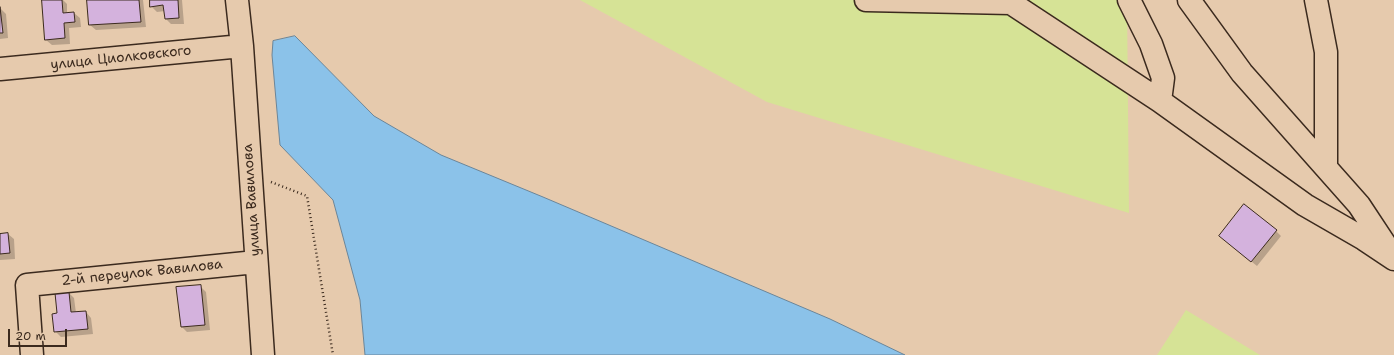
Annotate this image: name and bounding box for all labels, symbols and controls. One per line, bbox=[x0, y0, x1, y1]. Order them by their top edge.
street label: улица Циолковского bbox=[50, 42, 192, 74]
street label: улица Вавилова bbox=[240, 143, 264, 257]
street label: 2-й переулок Вавилова bbox=[61, 256, 223, 290]
scale bar bbox=[10, 321, 69, 347]
text: 20 m bbox=[15, 328, 46, 344]

